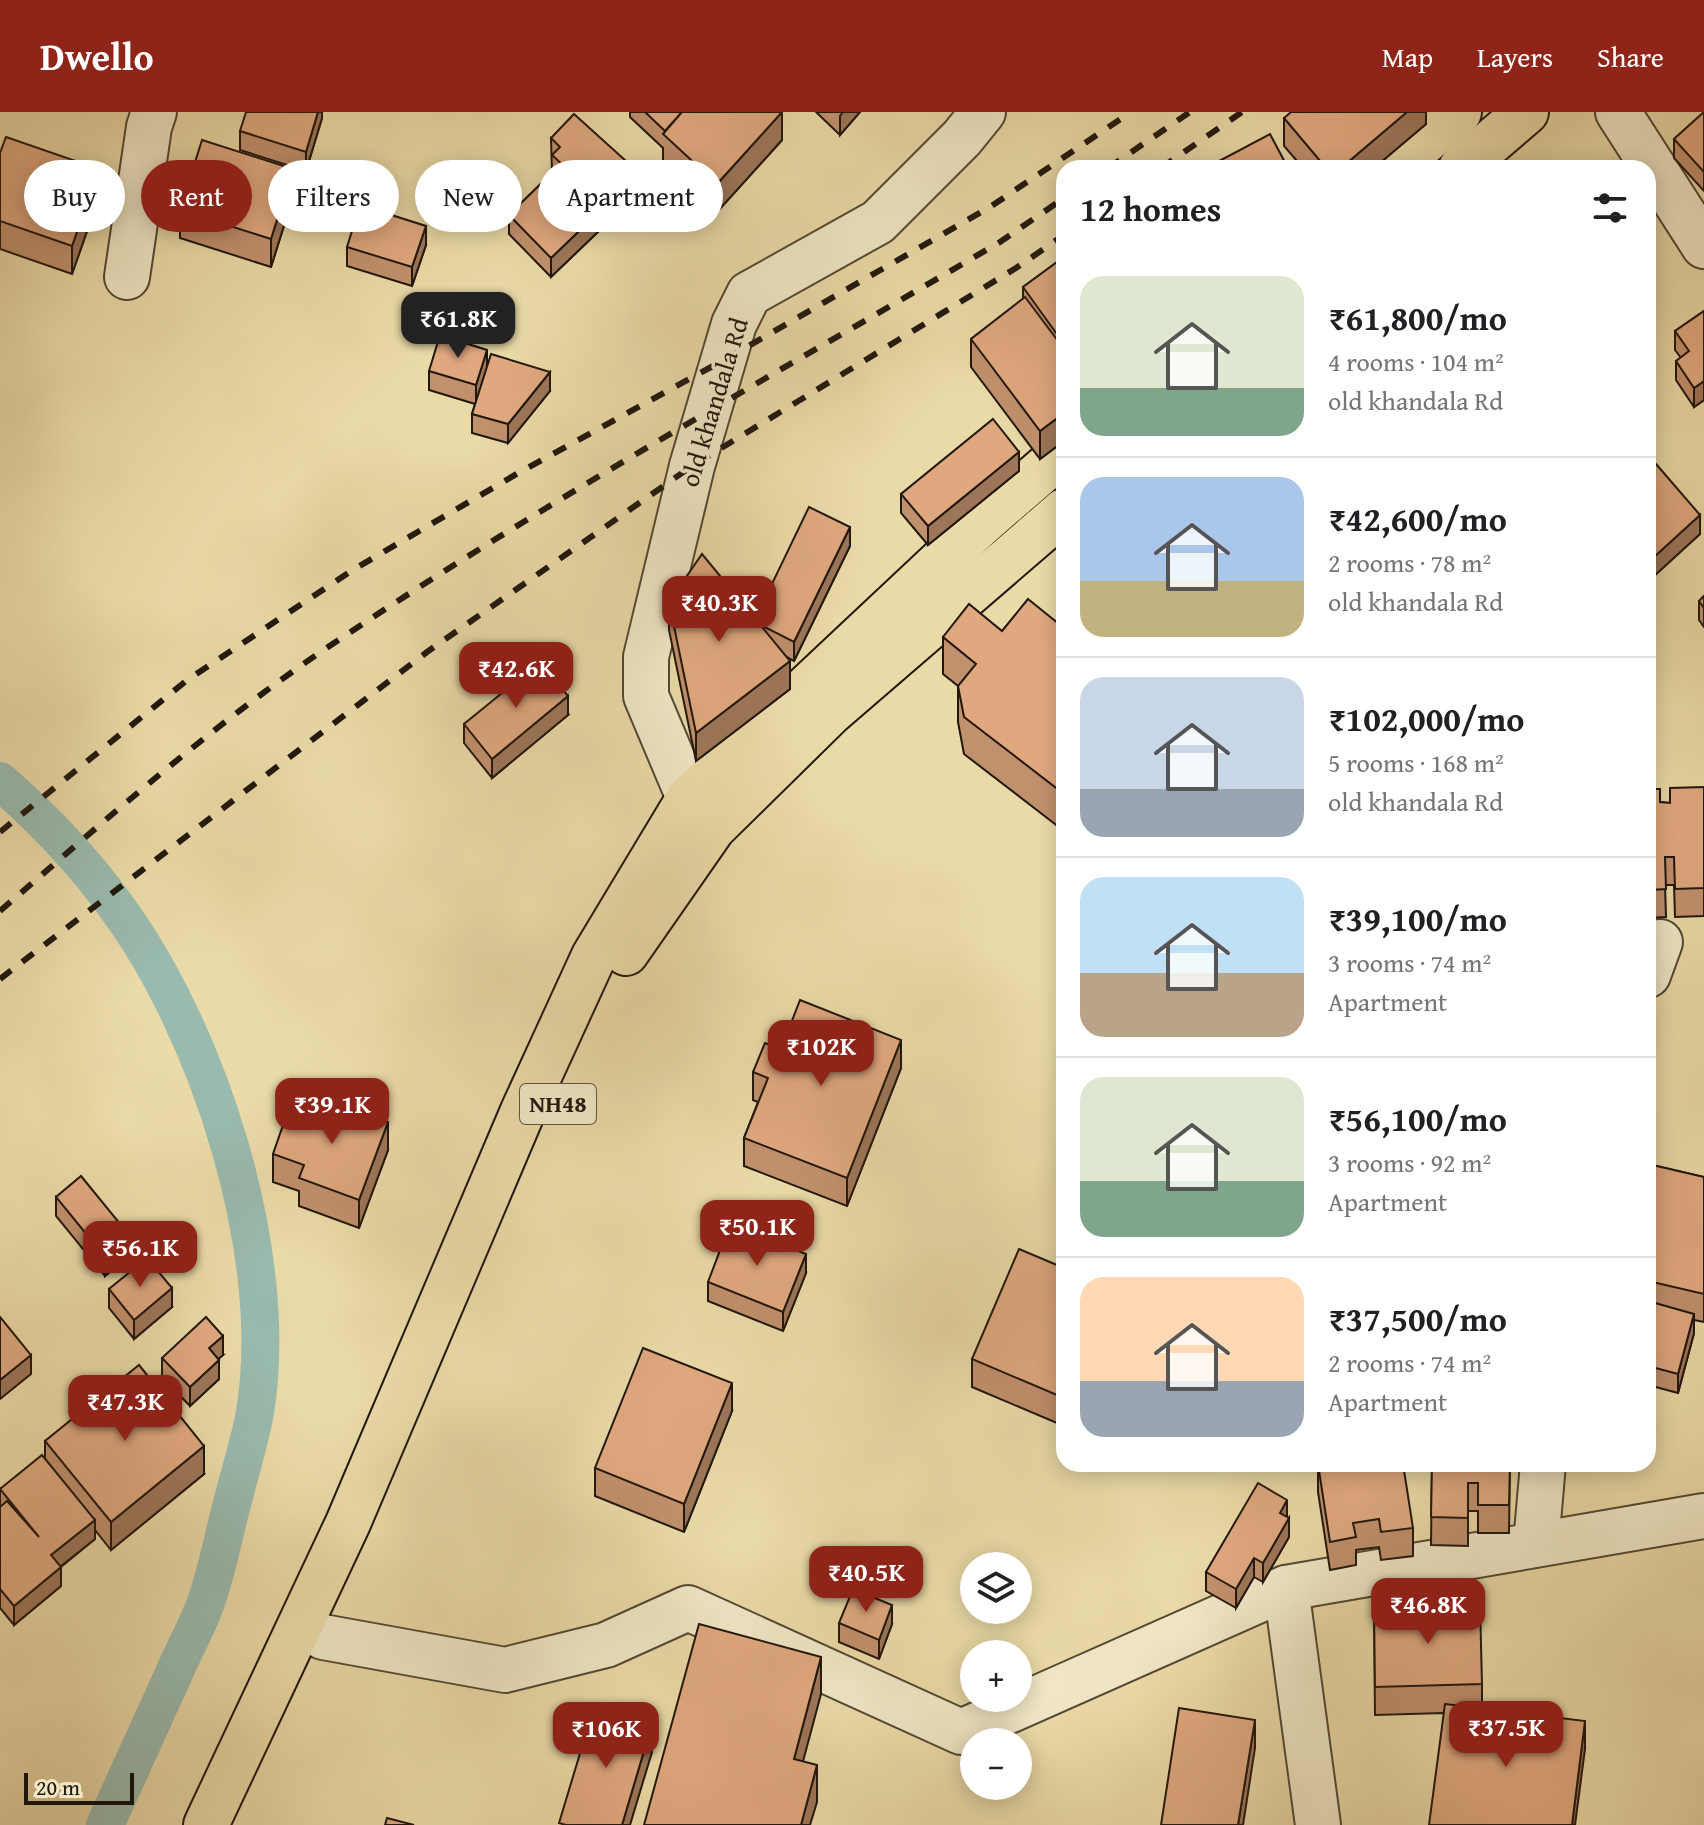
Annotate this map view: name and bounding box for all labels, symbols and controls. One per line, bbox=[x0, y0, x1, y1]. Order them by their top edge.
text: Dwello bbox=[40, 28, 154, 84]
text: Map bbox=[1382, 36, 1433, 77]
text: Layers bbox=[1477, 36, 1553, 77]
text: Share bbox=[1597, 36, 1664, 77]
chip: Buy bbox=[24, 160, 125, 232]
chip: Rent bbox=[141, 160, 252, 232]
chip: Filters bbox=[268, 160, 399, 232]
chip: New bbox=[415, 160, 522, 232]
chip: Apartment bbox=[538, 160, 723, 232]
text: 12 homes bbox=[1080, 184, 1221, 233]
icon: filters bbox=[1588, 186, 1632, 230]
pin: ₹61.8K bbox=[393, 292, 523, 360]
text: ₹61,800/mo bbox=[1328, 293, 1507, 342]
text: ₹61.8K bbox=[419, 298, 497, 337]
icon: home bbox=[1144, 308, 1240, 404]
street label: old khandala Rd bbox=[669, 312, 758, 491]
text: 4 rooms · 104 m² bbox=[1328, 342, 1504, 381]
text: old khandala Rd bbox=[1328, 381, 1503, 420]
text: ₹42,600/mo bbox=[1328, 494, 1507, 543]
icon: home bbox=[1144, 509, 1240, 605]
text: 2 rooms · 78 m² bbox=[1328, 543, 1491, 582]
pin: ₹40.3K bbox=[654, 576, 784, 644]
text: ₹40.3K bbox=[680, 582, 758, 621]
text: old khandala Rd bbox=[1328, 582, 1503, 621]
pin: ₹42.6K bbox=[451, 642, 581, 710]
text: ₹42.6K bbox=[477, 648, 555, 687]
text: ₹102,000/mo bbox=[1328, 694, 1524, 743]
icon: home bbox=[1144, 709, 1240, 805]
text: 5 rooms · 168 m² bbox=[1328, 743, 1504, 782]
text: old khandala Rd bbox=[1328, 782, 1503, 821]
text: ₹39,100/mo bbox=[1328, 894, 1507, 943]
icon: home bbox=[1144, 909, 1240, 1005]
text: 3 rooms · 74 m² bbox=[1328, 943, 1491, 982]
text: Apartment bbox=[1328, 982, 1447, 1021]
pin: ₹102K bbox=[765, 1020, 877, 1088]
text: ₹102K bbox=[786, 1026, 856, 1065]
pin: ₹39.1K bbox=[267, 1078, 397, 1146]
text: ₹39.1K bbox=[293, 1084, 371, 1123]
road number: NH48 bbox=[520, 1084, 596, 1124]
text: ₹56,100/mo bbox=[1328, 1094, 1507, 1143]
icon: home bbox=[1144, 1109, 1240, 1205]
text: 3 rooms · 92 m² bbox=[1328, 1143, 1491, 1182]
text: Apartment bbox=[1328, 1182, 1447, 1221]
pin: ₹50.1K bbox=[692, 1200, 822, 1268]
text: ₹50.1K bbox=[718, 1206, 796, 1245]
pin: ₹56.1K bbox=[75, 1221, 205, 1289]
text: ₹56.1K bbox=[101, 1227, 179, 1266]
text: ₹37,500/mo bbox=[1328, 1294, 1507, 1343]
icon: home bbox=[1144, 1309, 1240, 1405]
text: 2 rooms · 74 m² bbox=[1328, 1343, 1491, 1382]
pin: ₹47.3K bbox=[60, 1375, 190, 1443]
text: ₹47.3K bbox=[86, 1381, 164, 1420]
text: Apartment bbox=[1328, 1382, 1447, 1421]
pin: ₹40.5K bbox=[801, 1546, 931, 1614]
text: ₹40.5K bbox=[827, 1552, 905, 1591]
map controls bbox=[960, 1552, 1032, 1800]
button: layers bbox=[960, 1552, 1032, 1624]
pin: ₹46.8K bbox=[1363, 1578, 1493, 1646]
text: ₹46.8K bbox=[1389, 1584, 1467, 1623]
button: + bbox=[960, 1640, 1032, 1712]
pin: ₹37.5K bbox=[1441, 1701, 1571, 1769]
pin: ₹106K bbox=[550, 1702, 662, 1770]
text: ₹37.5K bbox=[1467, 1707, 1545, 1746]
text: ₹106K bbox=[571, 1708, 641, 1747]
button: − bbox=[960, 1728, 1032, 1800]
scale bar bbox=[24, 1769, 134, 1805]
text: 20 m bbox=[36, 1771, 80, 1803]

